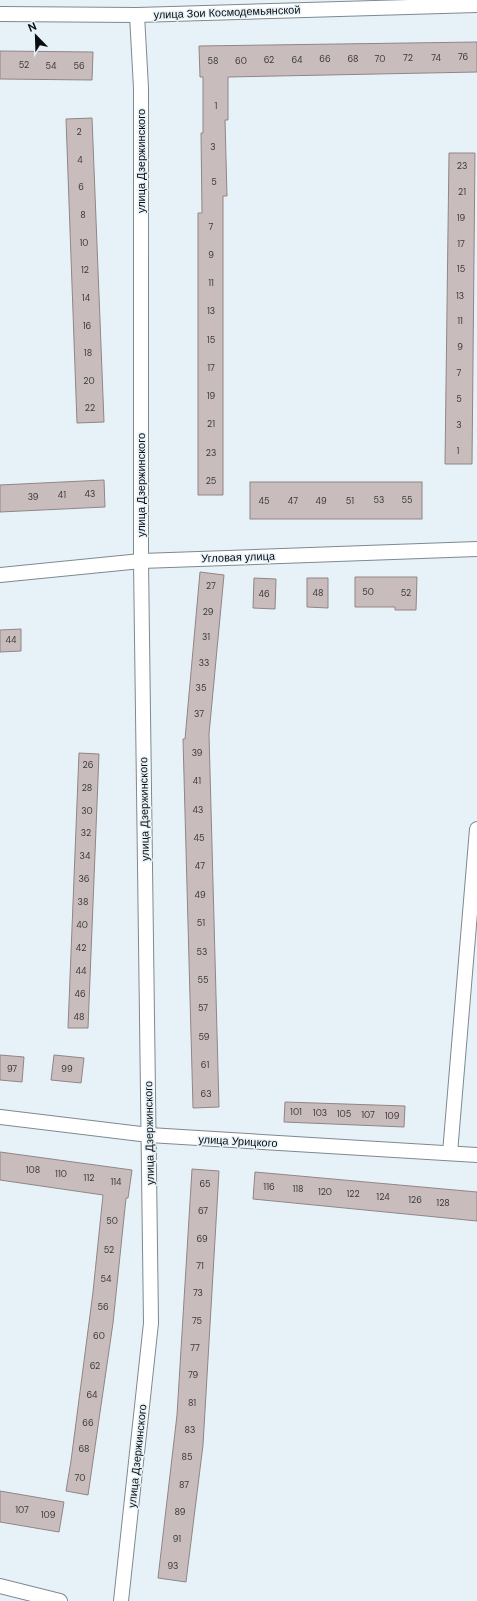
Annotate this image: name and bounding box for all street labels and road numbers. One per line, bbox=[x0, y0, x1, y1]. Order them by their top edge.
street label: улица Зои Космодемьянской bbox=[153, 2, 301, 22]
street label: улица Дзержинского bbox=[134, 109, 148, 213]
street label: улица Дзержинского bbox=[134, 433, 148, 537]
street label: Угловая улица bbox=[201, 549, 276, 565]
street label: улица Дзержинского bbox=[136, 757, 152, 861]
street label: улица Дзержинского bbox=[141, 1081, 157, 1185]
street label: улица Урицкого bbox=[198, 1132, 278, 1150]
street label: улица Дзержинского bbox=[125, 1403, 149, 1509]

